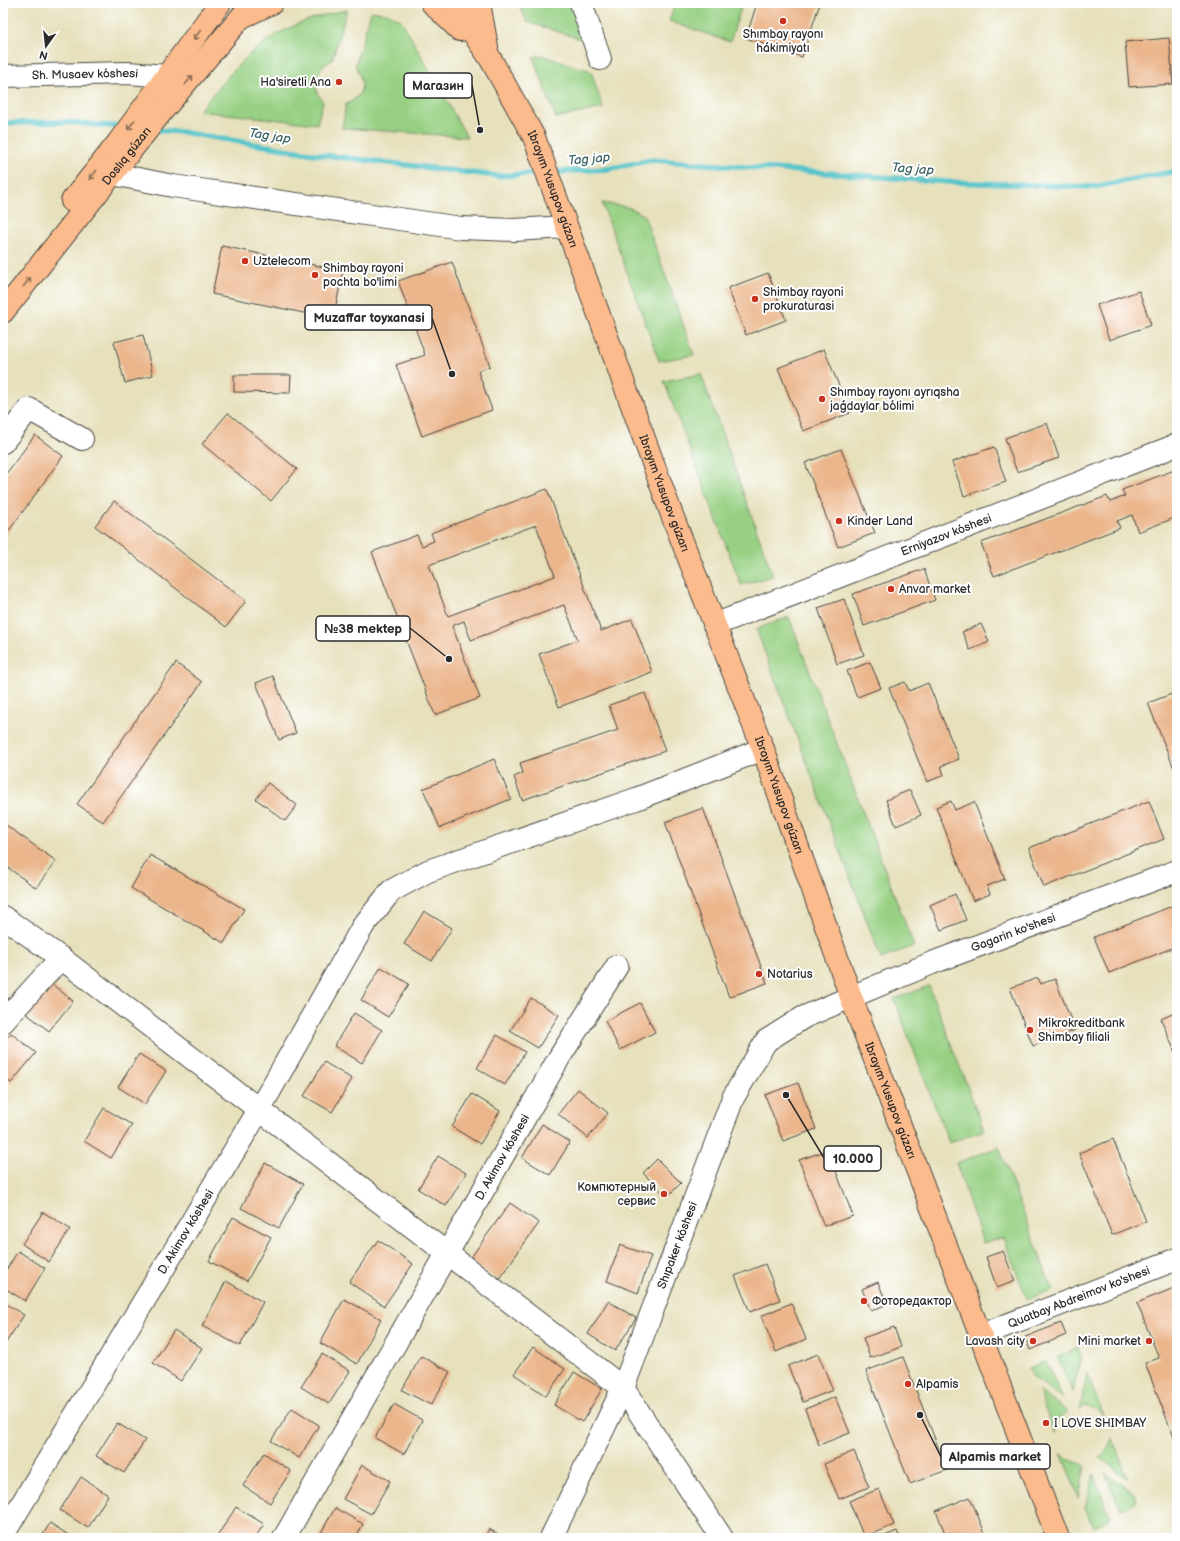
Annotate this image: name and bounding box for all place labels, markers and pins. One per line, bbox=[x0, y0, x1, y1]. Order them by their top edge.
marker: Shımbay rayonı hákimiyatı bbox=[778, 16, 788, 26]
place label: Shımbay rayonı hákimiyatı bbox=[743, 27, 823, 56]
callout: Магазин bbox=[404, 73, 472, 98]
place label: Ha'siretli Ana bbox=[260, 75, 331, 90]
marker: Ha'siretli Ana bbox=[334, 77, 344, 87]
place label: Uztelecom bbox=[253, 254, 311, 269]
marker: Uztelecom bbox=[240, 256, 250, 266]
place label: Shimbay rayoni pochta bo'limi bbox=[323, 261, 404, 290]
marker: Shimbay rayoni pochta bo'limi bbox=[310, 270, 320, 280]
place label: Shimbay rayoni prokuraturasi bbox=[763, 285, 844, 314]
marker: Shimbay rayoni prokuraturasi bbox=[750, 294, 760, 304]
callout: Muzaffar toyxanasi bbox=[305, 305, 432, 330]
place label: Shımbay rayonı ayrıqsha jaǵdaylar bólimi bbox=[829, 385, 960, 414]
marker: Shımbay rayonı ayrıqsha jaǵdaylar bólimi bbox=[817, 394, 827, 404]
place label: Kinder Land bbox=[847, 514, 913, 529]
marker: Kinder Land bbox=[834, 516, 844, 526]
place label: Anvar market bbox=[899, 582, 971, 597]
marker: Anvar market bbox=[886, 584, 896, 594]
callout: №38 mektep bbox=[316, 616, 410, 641]
place label: Notarius bbox=[767, 967, 813, 982]
marker: Notarius bbox=[754, 969, 764, 979]
place label: Mikrokreditbank Shimbay filiali bbox=[1038, 1016, 1125, 1045]
marker: Mikrokreditbank Shimbay filiali bbox=[1025, 1025, 1035, 1035]
callout: 10.000 bbox=[824, 1146, 881, 1171]
place label: Компютерный сервис bbox=[577, 1180, 656, 1209]
marker: Компютерный сервис bbox=[659, 1189, 669, 1199]
place label: Фоторедактор bbox=[872, 1294, 952, 1309]
marker: Фоторедактор bbox=[859, 1296, 869, 1306]
place label: Lavash city bbox=[965, 1334, 1026, 1349]
place label: Mini market bbox=[1077, 1334, 1141, 1349]
marker: Lavash city bbox=[1028, 1336, 1038, 1346]
marker: Mini market bbox=[1144, 1336, 1154, 1346]
place label: Alpamis bbox=[916, 1377, 958, 1392]
marker: Alpamis bbox=[903, 1379, 913, 1389]
place label: I LOVE SHIMBAY bbox=[1054, 1416, 1147, 1431]
marker: I LOVE SHIMBAY bbox=[1041, 1418, 1051, 1428]
callout: Alpamis market bbox=[941, 1444, 1050, 1469]

